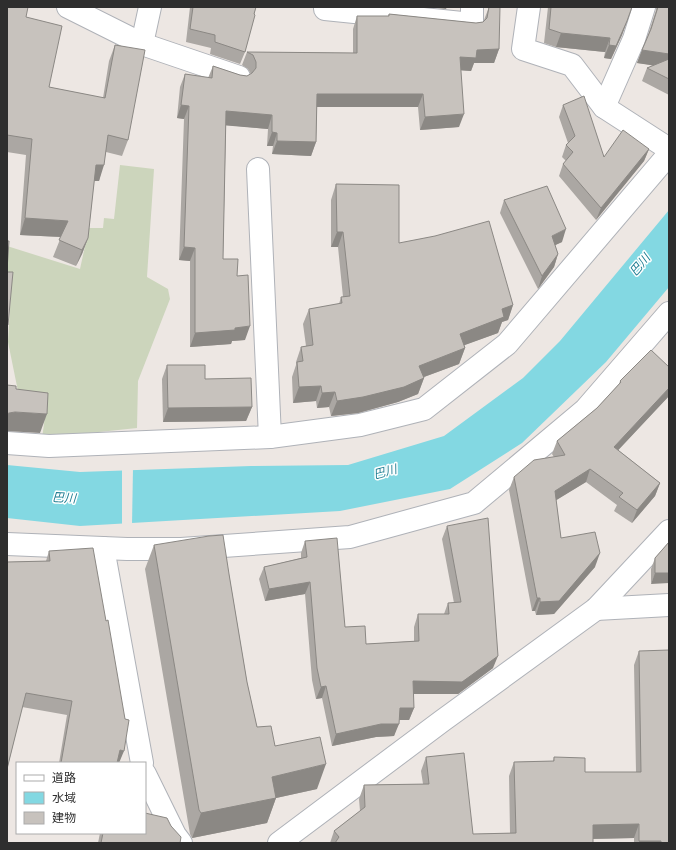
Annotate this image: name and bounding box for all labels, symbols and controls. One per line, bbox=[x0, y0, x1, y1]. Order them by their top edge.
water label: 巴川 bbox=[626, 249, 655, 279]
water label: 巴川 bbox=[371, 461, 401, 483]
water label: 巴川 bbox=[52, 489, 78, 507]
legend bbox=[16, 762, 146, 834]
text: 道路 bbox=[52, 770, 76, 786]
text: 水域 bbox=[52, 790, 76, 806]
text: 建物 bbox=[52, 810, 76, 826]

